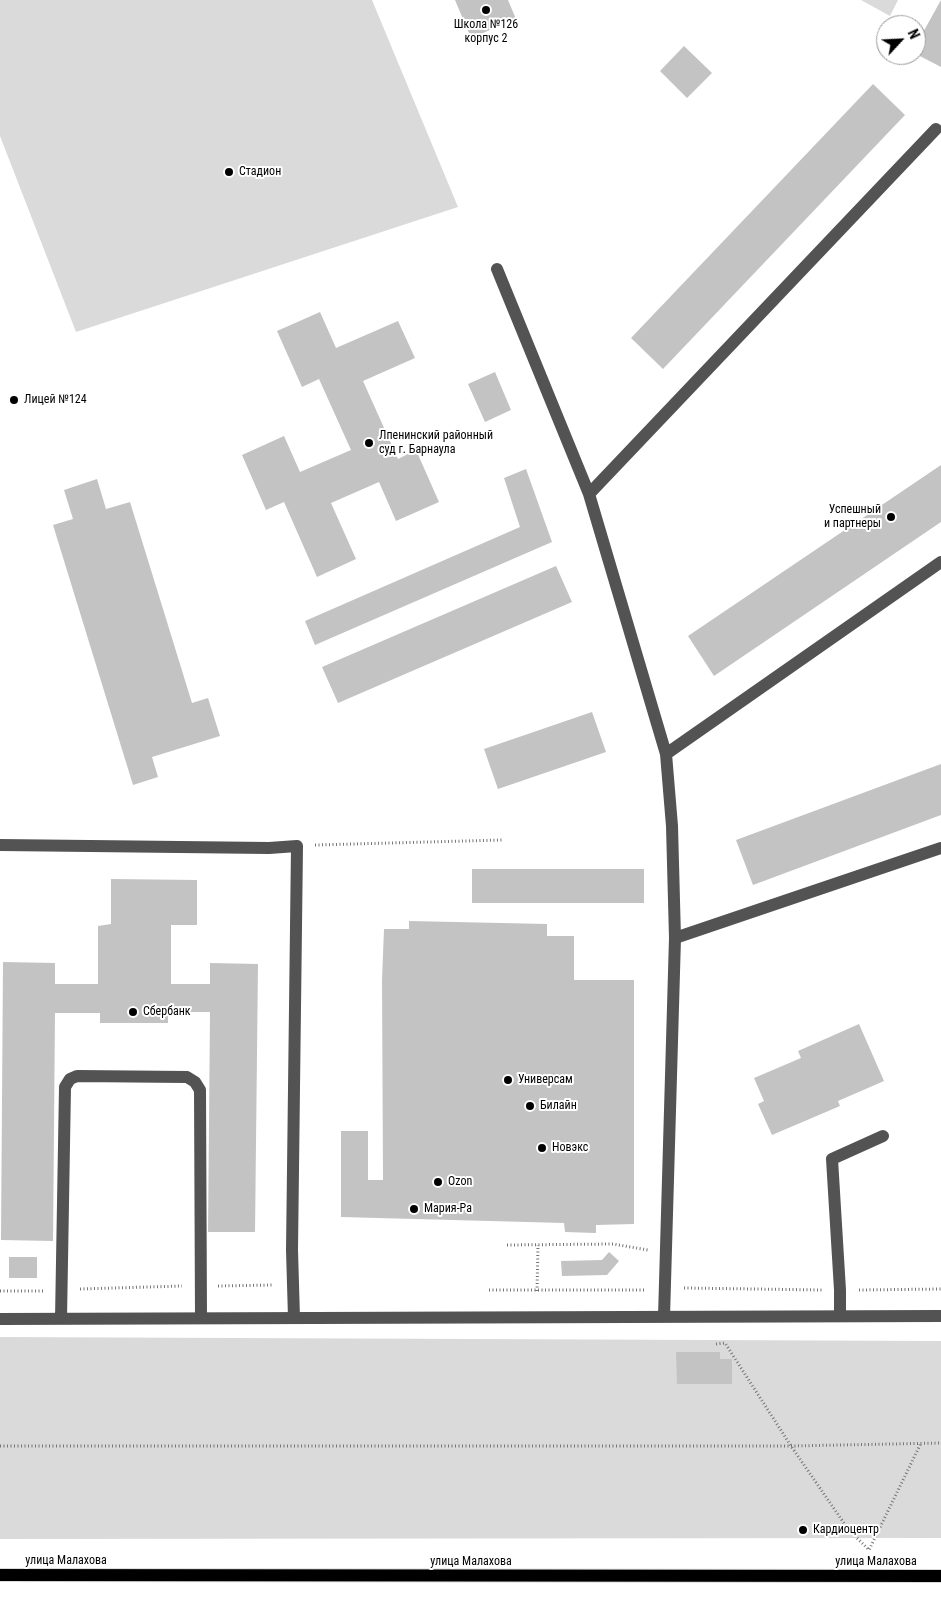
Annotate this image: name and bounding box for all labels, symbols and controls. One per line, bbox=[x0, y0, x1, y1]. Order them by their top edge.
marker: Школа №126 корпус 2 bbox=[480, 4, 492, 16]
north arrow bbox=[876, 15, 926, 65]
place label: Школа №126 корпус 2 bbox=[454, 18, 518, 46]
text: N bbox=[905, 27, 923, 41]
place label: Стадион bbox=[239, 165, 281, 179]
marker: Стадион bbox=[223, 166, 235, 178]
place label: Лицей №124 bbox=[24, 393, 87, 407]
marker: Лицей №124 bbox=[8, 394, 20, 406]
place label: Лпенинский районный суд г. Барнаула bbox=[379, 429, 493, 457]
marker: Лпенинский районный суд г. Барнаула bbox=[363, 437, 375, 449]
place label: Успешный и партнеры bbox=[824, 503, 881, 531]
marker: Успешный и партнеры bbox=[885, 511, 897, 523]
place label: Сбербанк bbox=[143, 1005, 191, 1019]
marker: Сбербанк bbox=[127, 1006, 139, 1018]
place label: Универсам bbox=[518, 1073, 573, 1087]
marker: Универсам bbox=[502, 1074, 514, 1086]
place label: Билайн bbox=[540, 1099, 577, 1113]
marker: Билайн bbox=[524, 1100, 536, 1112]
place label: Новэкс bbox=[552, 1141, 588, 1155]
marker: Новэкс bbox=[536, 1142, 548, 1154]
place label: Ozon bbox=[448, 1175, 472, 1189]
marker: Ozon bbox=[432, 1176, 444, 1188]
place label: Мария-Ра bbox=[424, 1202, 472, 1216]
marker: Мария-Ра bbox=[408, 1203, 420, 1215]
place label: Кардиоцентр bbox=[813, 1523, 879, 1537]
marker: Кардиоцентр bbox=[797, 1524, 809, 1536]
street label: улица Малахова bbox=[25, 1554, 107, 1568]
street label: улица Малахова bbox=[430, 1555, 512, 1569]
street label: улица Малахова bbox=[835, 1555, 917, 1569]

